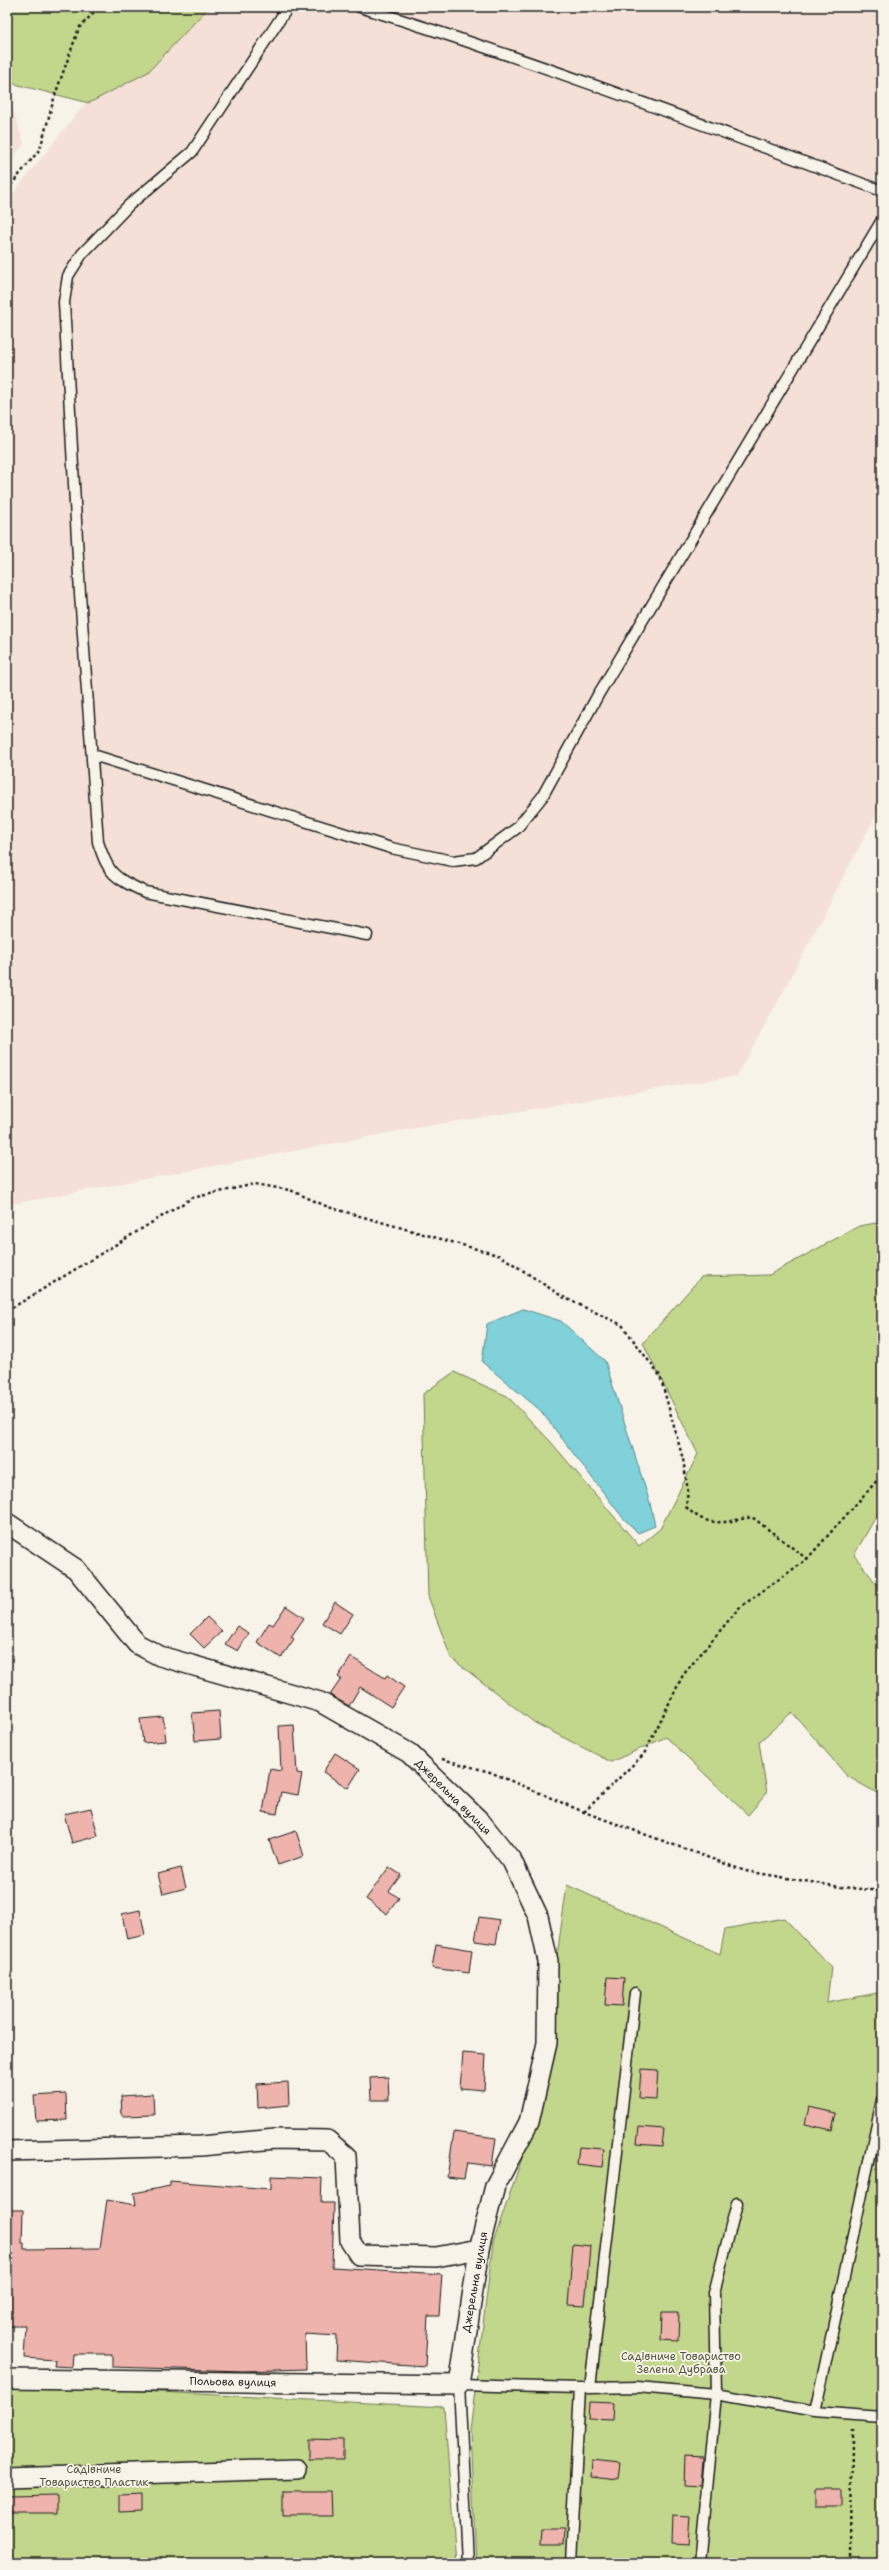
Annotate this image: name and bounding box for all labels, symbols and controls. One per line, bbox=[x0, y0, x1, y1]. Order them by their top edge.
street label: Джерельна вулиця bbox=[412, 1756, 494, 1838]
street label: Джерельна вулиця bbox=[459, 2230, 491, 2334]
park label: Садівниче Товариство Зелена Дубрава bbox=[621, 2349, 741, 2377]
street label: Польова вулиця bbox=[189, 2374, 277, 2390]
park label: Садівниче Товариство Пластик bbox=[40, 2462, 149, 2490]

